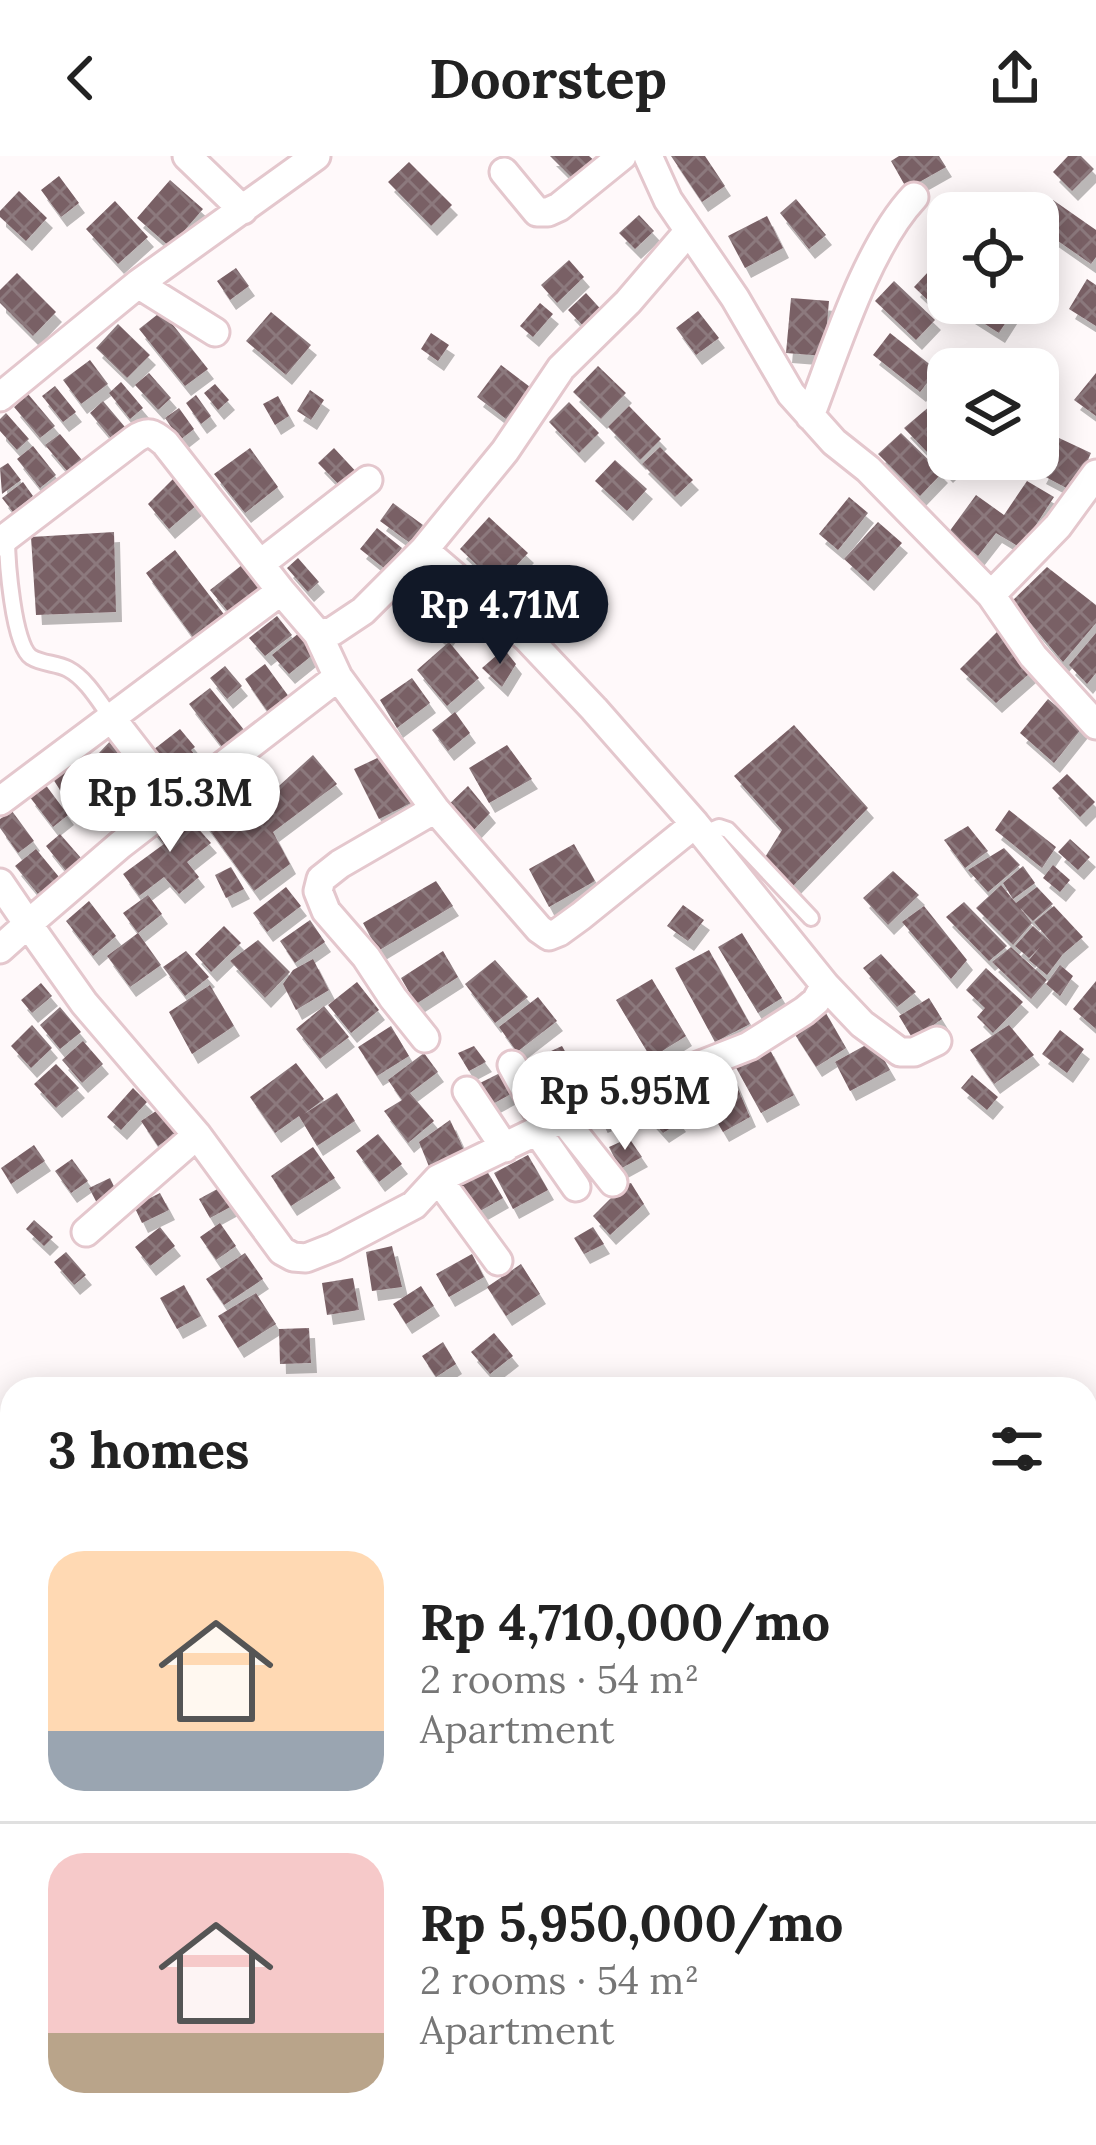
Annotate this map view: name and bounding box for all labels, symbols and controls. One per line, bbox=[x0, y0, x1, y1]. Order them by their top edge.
text: Doorstep bbox=[429, 44, 667, 113]
icon: back bbox=[48, 45, 114, 111]
icon: share bbox=[982, 45, 1048, 111]
map controls bbox=[927, 192, 1059, 480]
button: locate bbox=[927, 192, 1059, 324]
button: layers bbox=[927, 348, 1059, 480]
pin: Rp 4.71M bbox=[376, 565, 624, 667]
text: Rp 4.71M bbox=[419, 579, 581, 629]
pin: Rp 15.3M bbox=[46, 753, 294, 855]
text: Rp 15.3M bbox=[87, 767, 253, 817]
pin: Rp 5.95M bbox=[501, 1051, 749, 1153]
text: Rp 5.95M bbox=[539, 1065, 711, 1115]
icon: filters bbox=[984, 1416, 1050, 1482]
text: 3 homes bbox=[48, 1417, 250, 1482]
text: Rp 4,710,000/mo bbox=[420, 1589, 830, 1654]
icon: home bbox=[144, 1599, 288, 1743]
text: 2 rooms · 54 m² bbox=[420, 1654, 699, 1704]
text: Apartment bbox=[420, 1704, 615, 1754]
text: Rp 5,950,000/mo bbox=[420, 1890, 843, 1955]
icon: home bbox=[144, 1901, 288, 2045]
text: 2 rooms · 54 m² bbox=[420, 1955, 699, 2005]
text: Apartment bbox=[420, 2005, 615, 2055]

